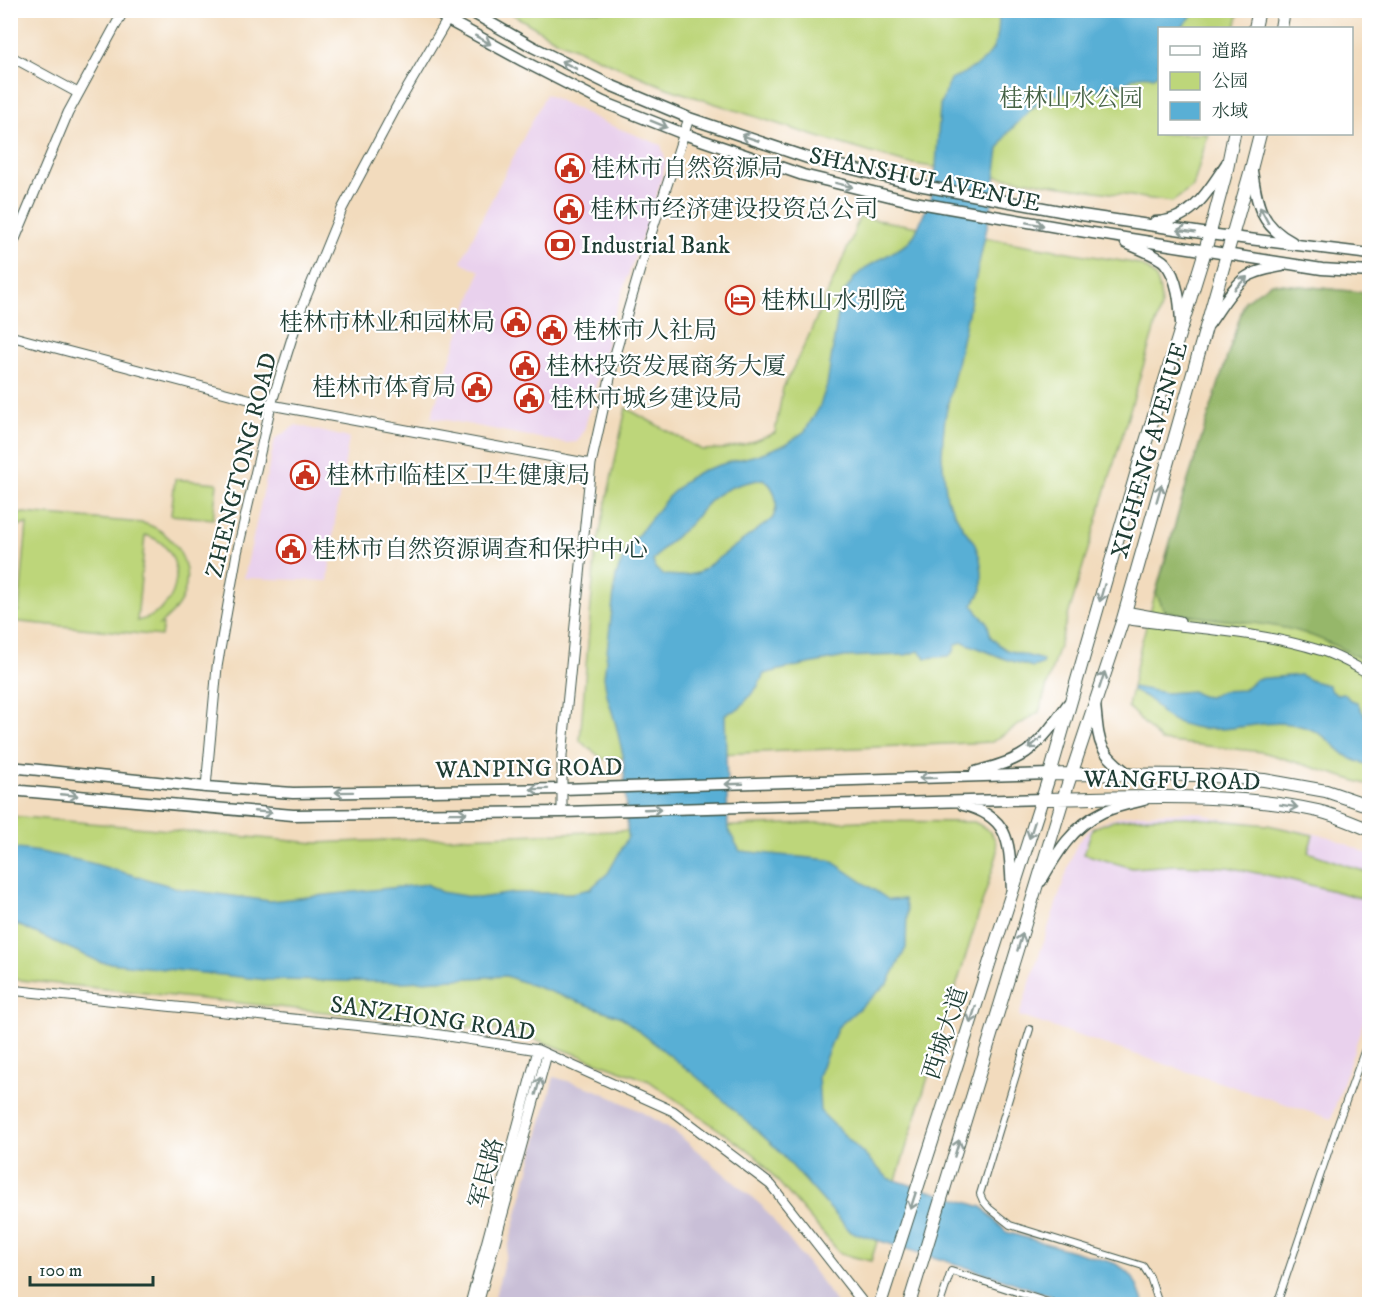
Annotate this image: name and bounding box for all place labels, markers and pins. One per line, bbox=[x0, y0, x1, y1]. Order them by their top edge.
public building icon: 桂林市自然资源局 bbox=[554, 152, 586, 184]
place label: 桂林市自然资源局 bbox=[591, 154, 783, 184]
public building icon: 桂林市经济建设投资总公司 bbox=[553, 193, 585, 225]
place label: 桂林市经济建设投资总公司 bbox=[590, 195, 878, 225]
bank icon: Industrial Bank bbox=[544, 229, 576, 261]
place label: Industrial Bank bbox=[581, 231, 730, 261]
hotel icon: 桂林山水别院 bbox=[724, 284, 756, 316]
place label: 桂林山水别院 bbox=[761, 286, 905, 316]
public building icon: 桂林市林业和园林局 bbox=[500, 306, 532, 338]
place label: 桂林市林业和园林局 bbox=[279, 308, 495, 338]
public building icon: 桂林市人社局 bbox=[536, 314, 568, 346]
place label: 桂林市人社局 bbox=[573, 316, 717, 346]
public building icon: 桂林投资发展商务大厦 bbox=[509, 350, 541, 382]
place label: 桂林投资发展商务大厦 bbox=[546, 352, 786, 382]
public building icon: 桂林市体育局 bbox=[461, 371, 493, 403]
place label: 桂林市体育局 bbox=[312, 373, 456, 403]
public building icon: 桂林市城乡建设局 bbox=[513, 382, 545, 414]
place label: 桂林市城乡建设局 bbox=[550, 384, 742, 414]
public building icon: 桂林市临桂区卫生健康局 bbox=[289, 459, 321, 491]
place label: 桂林市临桂区卫生健康局 bbox=[326, 461, 590, 491]
public building icon: 桂林市自然资源调查和保护中心 bbox=[275, 533, 307, 565]
place label: 桂林市自然资源调查和保护中心 bbox=[312, 535, 648, 565]

